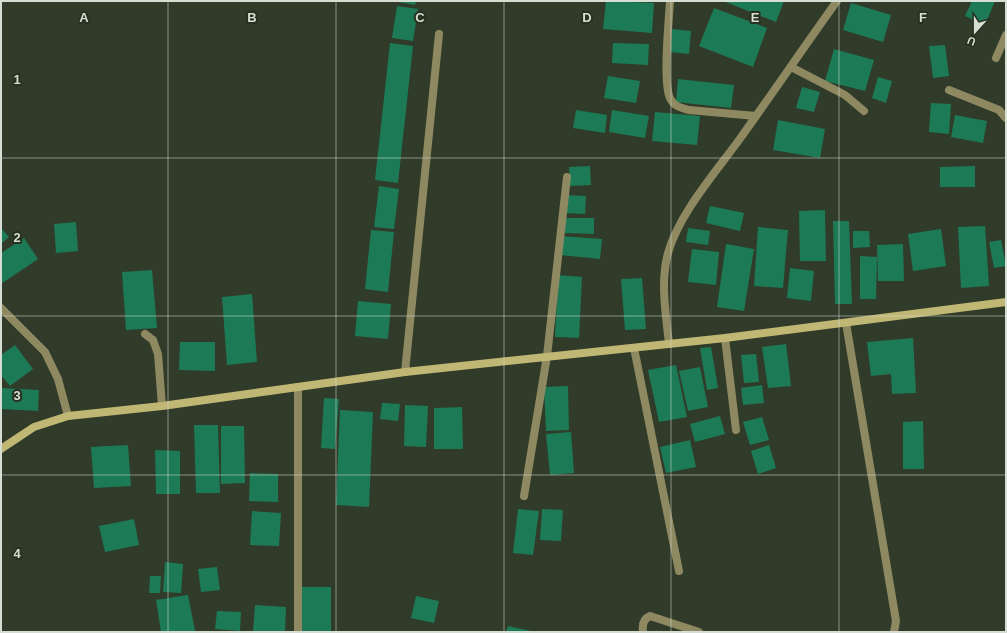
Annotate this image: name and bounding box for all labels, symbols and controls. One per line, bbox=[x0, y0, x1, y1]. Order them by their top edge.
text: A bbox=[79, 10, 89, 25]
text: B bbox=[247, 10, 257, 25]
text: C bbox=[415, 10, 425, 25]
text: D bbox=[582, 10, 592, 25]
text: E bbox=[751, 10, 760, 25]
text: F bbox=[919, 10, 927, 25]
north arrow bbox=[955, 12, 995, 52]
text: U bbox=[966, 34, 977, 48]
text: 1 bbox=[13, 72, 21, 87]
text: 2 bbox=[13, 230, 21, 245]
text: 3 bbox=[13, 388, 21, 403]
text: 4 bbox=[13, 546, 21, 561]

